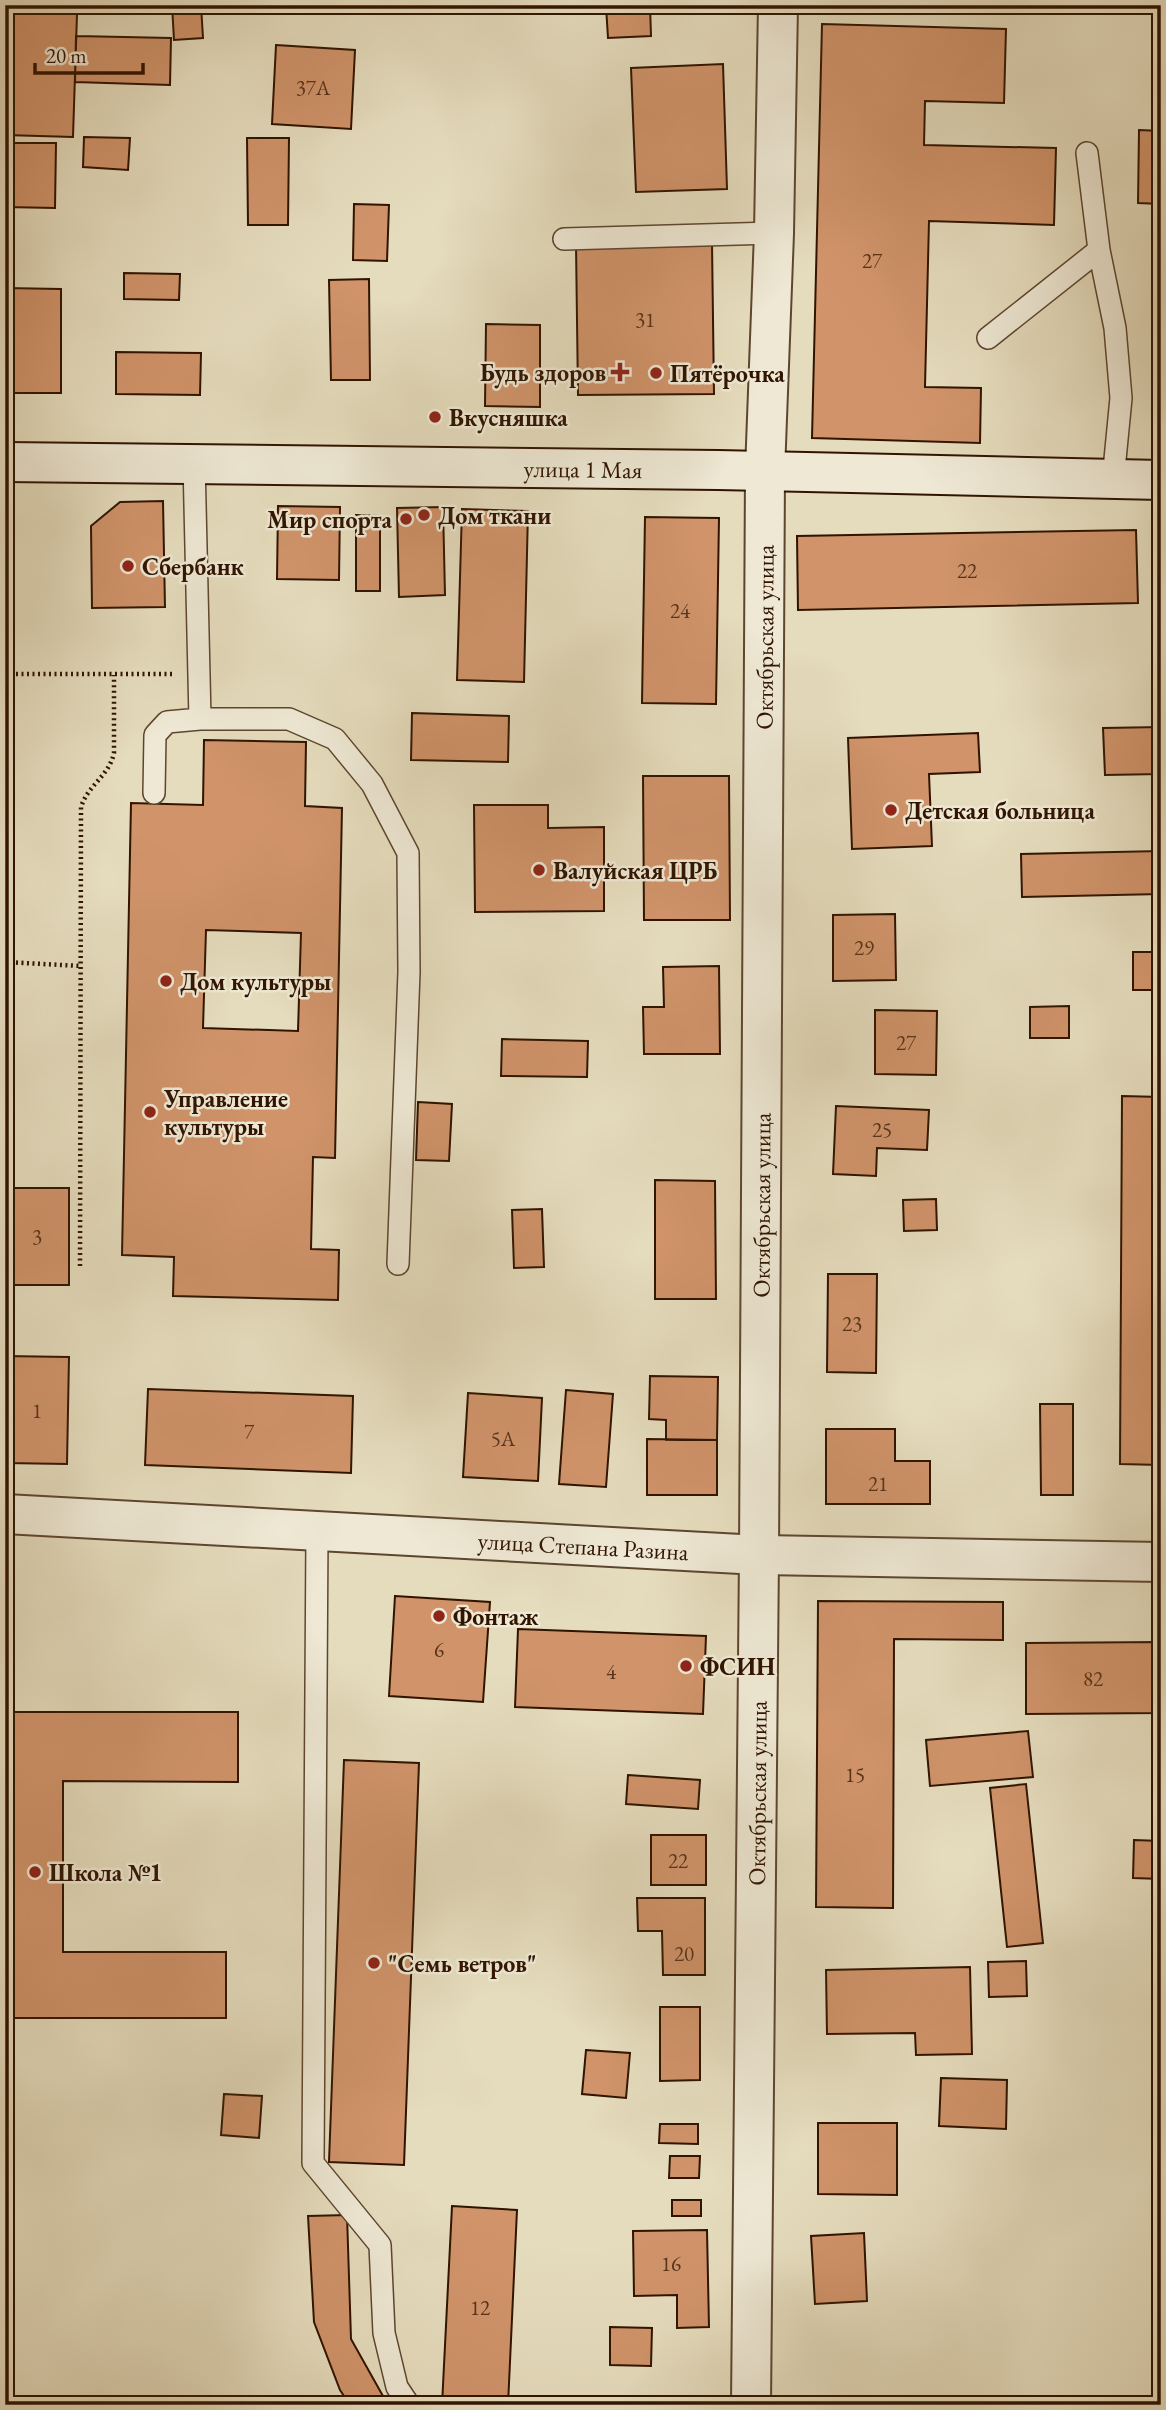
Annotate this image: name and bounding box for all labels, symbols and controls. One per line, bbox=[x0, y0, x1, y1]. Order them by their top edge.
scale bar bbox=[35, 32, 144, 76]
text: 20 m bbox=[46, 42, 87, 69]
house number: 37А bbox=[296, 74, 331, 101]
house number: 27 bbox=[862, 247, 883, 274]
house number: 31 bbox=[635, 306, 655, 333]
place label: Будь здоров bbox=[480, 357, 606, 389]
place label: Пятёрочка bbox=[670, 358, 785, 389]
marker: Будь здоров bbox=[612, 364, 628, 380]
marker: Пятёрочка bbox=[648, 365, 664, 381]
place label: Вкусняшка bbox=[449, 402, 568, 434]
marker: Вкусняшка bbox=[427, 409, 443, 425]
street label: улица 1 Мая bbox=[523, 452, 643, 485]
place label: Дом ткани bbox=[438, 500, 551, 531]
place label: Мир спорта bbox=[267, 504, 392, 535]
marker: Дом ткани bbox=[416, 507, 432, 523]
marker: Мир спорта bbox=[398, 511, 414, 527]
street label: Октябрьская улица bbox=[748, 544, 780, 730]
place label: Сбербанк bbox=[142, 551, 245, 582]
house number: 22 bbox=[957, 557, 977, 584]
marker: Сбербанк bbox=[120, 558, 136, 574]
house number: 24 bbox=[670, 597, 691, 624]
place label: Детская больница bbox=[905, 795, 1095, 826]
marker: Детская больница bbox=[883, 802, 899, 818]
place label: Валуйская ЦРБ bbox=[553, 855, 718, 887]
marker: Валуйская ЦРБ bbox=[531, 862, 547, 878]
house number: 29 bbox=[854, 934, 874, 961]
place label: Дом культуры bbox=[180, 966, 331, 998]
marker: Дом культуры bbox=[158, 973, 174, 989]
house number: 27 bbox=[896, 1029, 917, 1056]
place label: Управление культуры bbox=[163, 1083, 288, 1143]
marker: Управление культуры bbox=[142, 1104, 158, 1120]
street label: Октябрьская улица bbox=[745, 1112, 777, 1298]
house number: 25 bbox=[872, 1116, 892, 1143]
house number: 3 bbox=[32, 1223, 42, 1250]
house number: 23 bbox=[842, 1310, 862, 1337]
house number: 1 bbox=[32, 1397, 42, 1424]
house number: 7 bbox=[244, 1418, 255, 1445]
house number: 5А bbox=[491, 1425, 516, 1452]
house number: 21 bbox=[868, 1470, 888, 1497]
street label: улица Степана Разина bbox=[477, 1524, 690, 1567]
place label: Фонтаж bbox=[453, 1601, 539, 1632]
marker: Фонтаж bbox=[431, 1608, 447, 1624]
house number: 6 bbox=[434, 1636, 444, 1663]
place label: ФСИН bbox=[700, 1651, 775, 1682]
house number: 4 bbox=[606, 1658, 617, 1685]
marker: ФСИН bbox=[678, 1658, 694, 1674]
house number: 82 bbox=[1083, 1665, 1103, 1692]
street label: Октябрьская улица bbox=[740, 1700, 773, 1886]
house number: 15 bbox=[845, 1761, 865, 1788]
house number: 22 bbox=[668, 1847, 688, 1874]
place label: Школа №1 bbox=[49, 1857, 162, 1888]
marker: Школа №1 bbox=[27, 1864, 43, 1880]
house number: 20 bbox=[674, 1940, 694, 1967]
place label: "Семь ветров" bbox=[388, 1948, 537, 1979]
marker: "Семь ветров" bbox=[366, 1955, 382, 1971]
house number: 16 bbox=[661, 2250, 681, 2277]
house number: 12 bbox=[470, 2294, 490, 2321]

